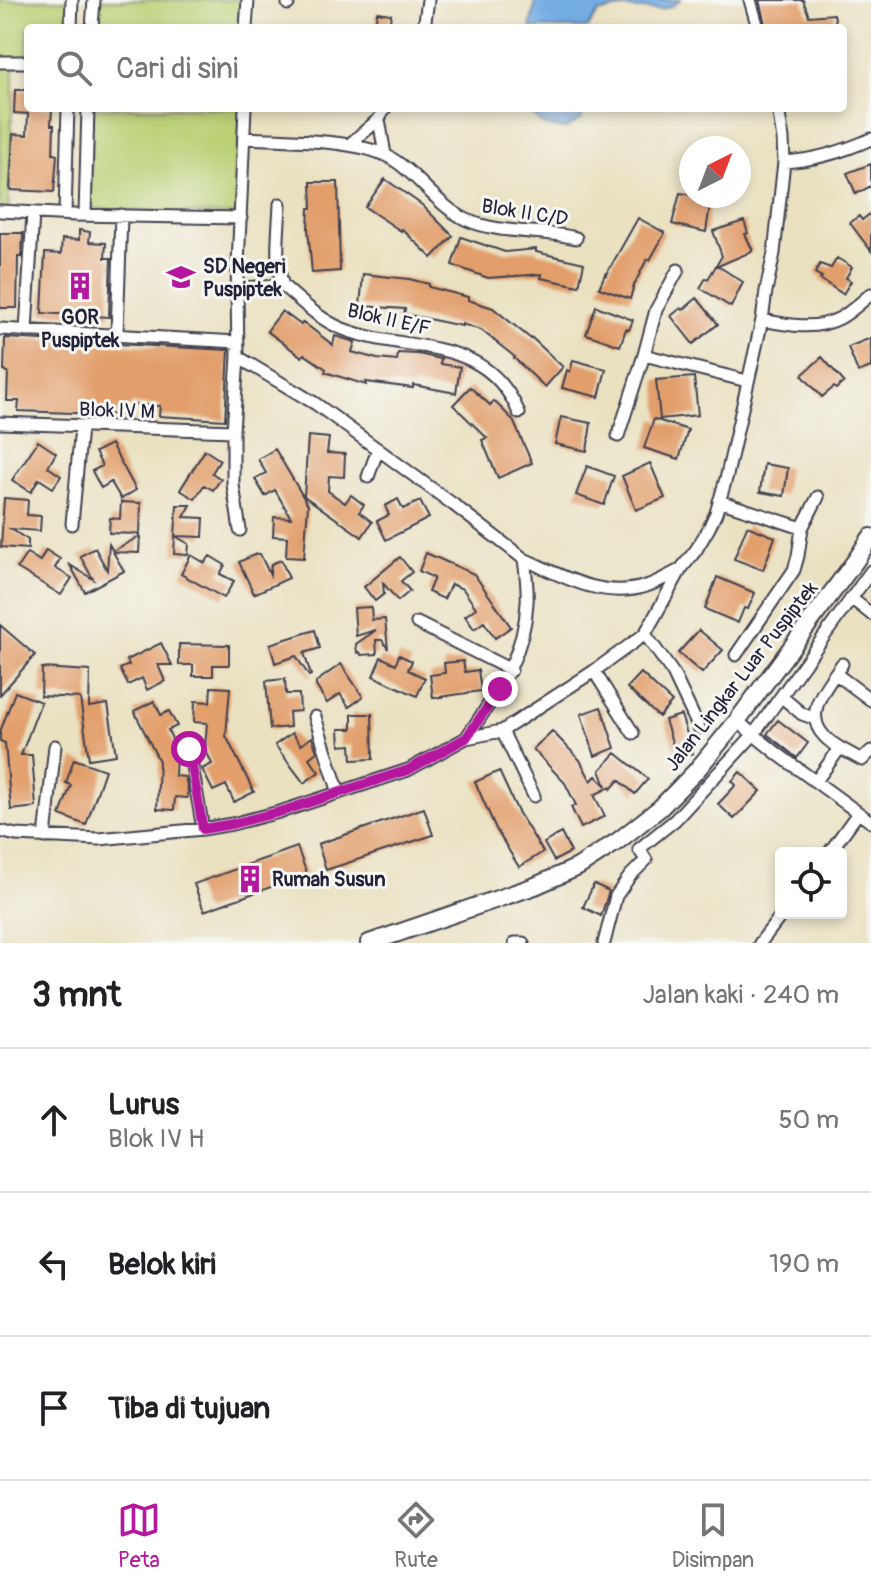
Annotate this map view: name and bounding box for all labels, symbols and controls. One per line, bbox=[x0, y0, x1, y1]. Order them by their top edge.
search box bbox=[24, 24, 847, 112]
icon: search bbox=[52, 46, 96, 90]
text: Cari di sini bbox=[116, 50, 238, 87]
north arrow bbox=[679, 136, 751, 208]
street label: Blok II C/D bbox=[480, 193, 570, 232]
place label: SD Negeri Puspiptek bbox=[203, 254, 286, 302]
school or university icon: SD Negeri Puspiptek bbox=[166, 262, 196, 292]
building icon: GOR Puspiptek bbox=[65, 271, 95, 301]
street label: Blok II E/F bbox=[345, 298, 433, 341]
place label: GOR Puspiptek bbox=[41, 305, 120, 353]
street label: Blok IV M bbox=[79, 397, 155, 424]
street label: Jalan Lingkar Luar Puspiptek bbox=[660, 576, 824, 776]
route end bbox=[482, 671, 518, 707]
route start bbox=[171, 731, 207, 767]
map controls bbox=[775, 847, 847, 919]
button: locate bbox=[775, 847, 847, 919]
building icon: Rumah Susun bbox=[235, 864, 265, 894]
place label: Rumah Susun bbox=[272, 867, 385, 892]
text: 3 mnt bbox=[32, 974, 121, 1017]
text: Jalan kaki · 240 m bbox=[642, 979, 839, 1011]
text: Lurus bbox=[108, 1086, 179, 1123]
icon: ahead bbox=[32, 1098, 76, 1142]
text: 50 m bbox=[778, 1104, 839, 1136]
text: Blok IV H bbox=[108, 1123, 204, 1155]
icon: left bbox=[32, 1242, 76, 1286]
text: Belok kiri bbox=[108, 1246, 216, 1283]
text: 190 m bbox=[769, 1248, 839, 1280]
icon: arrive bbox=[32, 1386, 76, 1430]
text: Tiba di tujuan bbox=[108, 1390, 270, 1427]
tab: Peta bbox=[117, 1498, 161, 1574]
tab: Rute bbox=[394, 1498, 438, 1574]
tab: Disimpan bbox=[671, 1498, 754, 1574]

